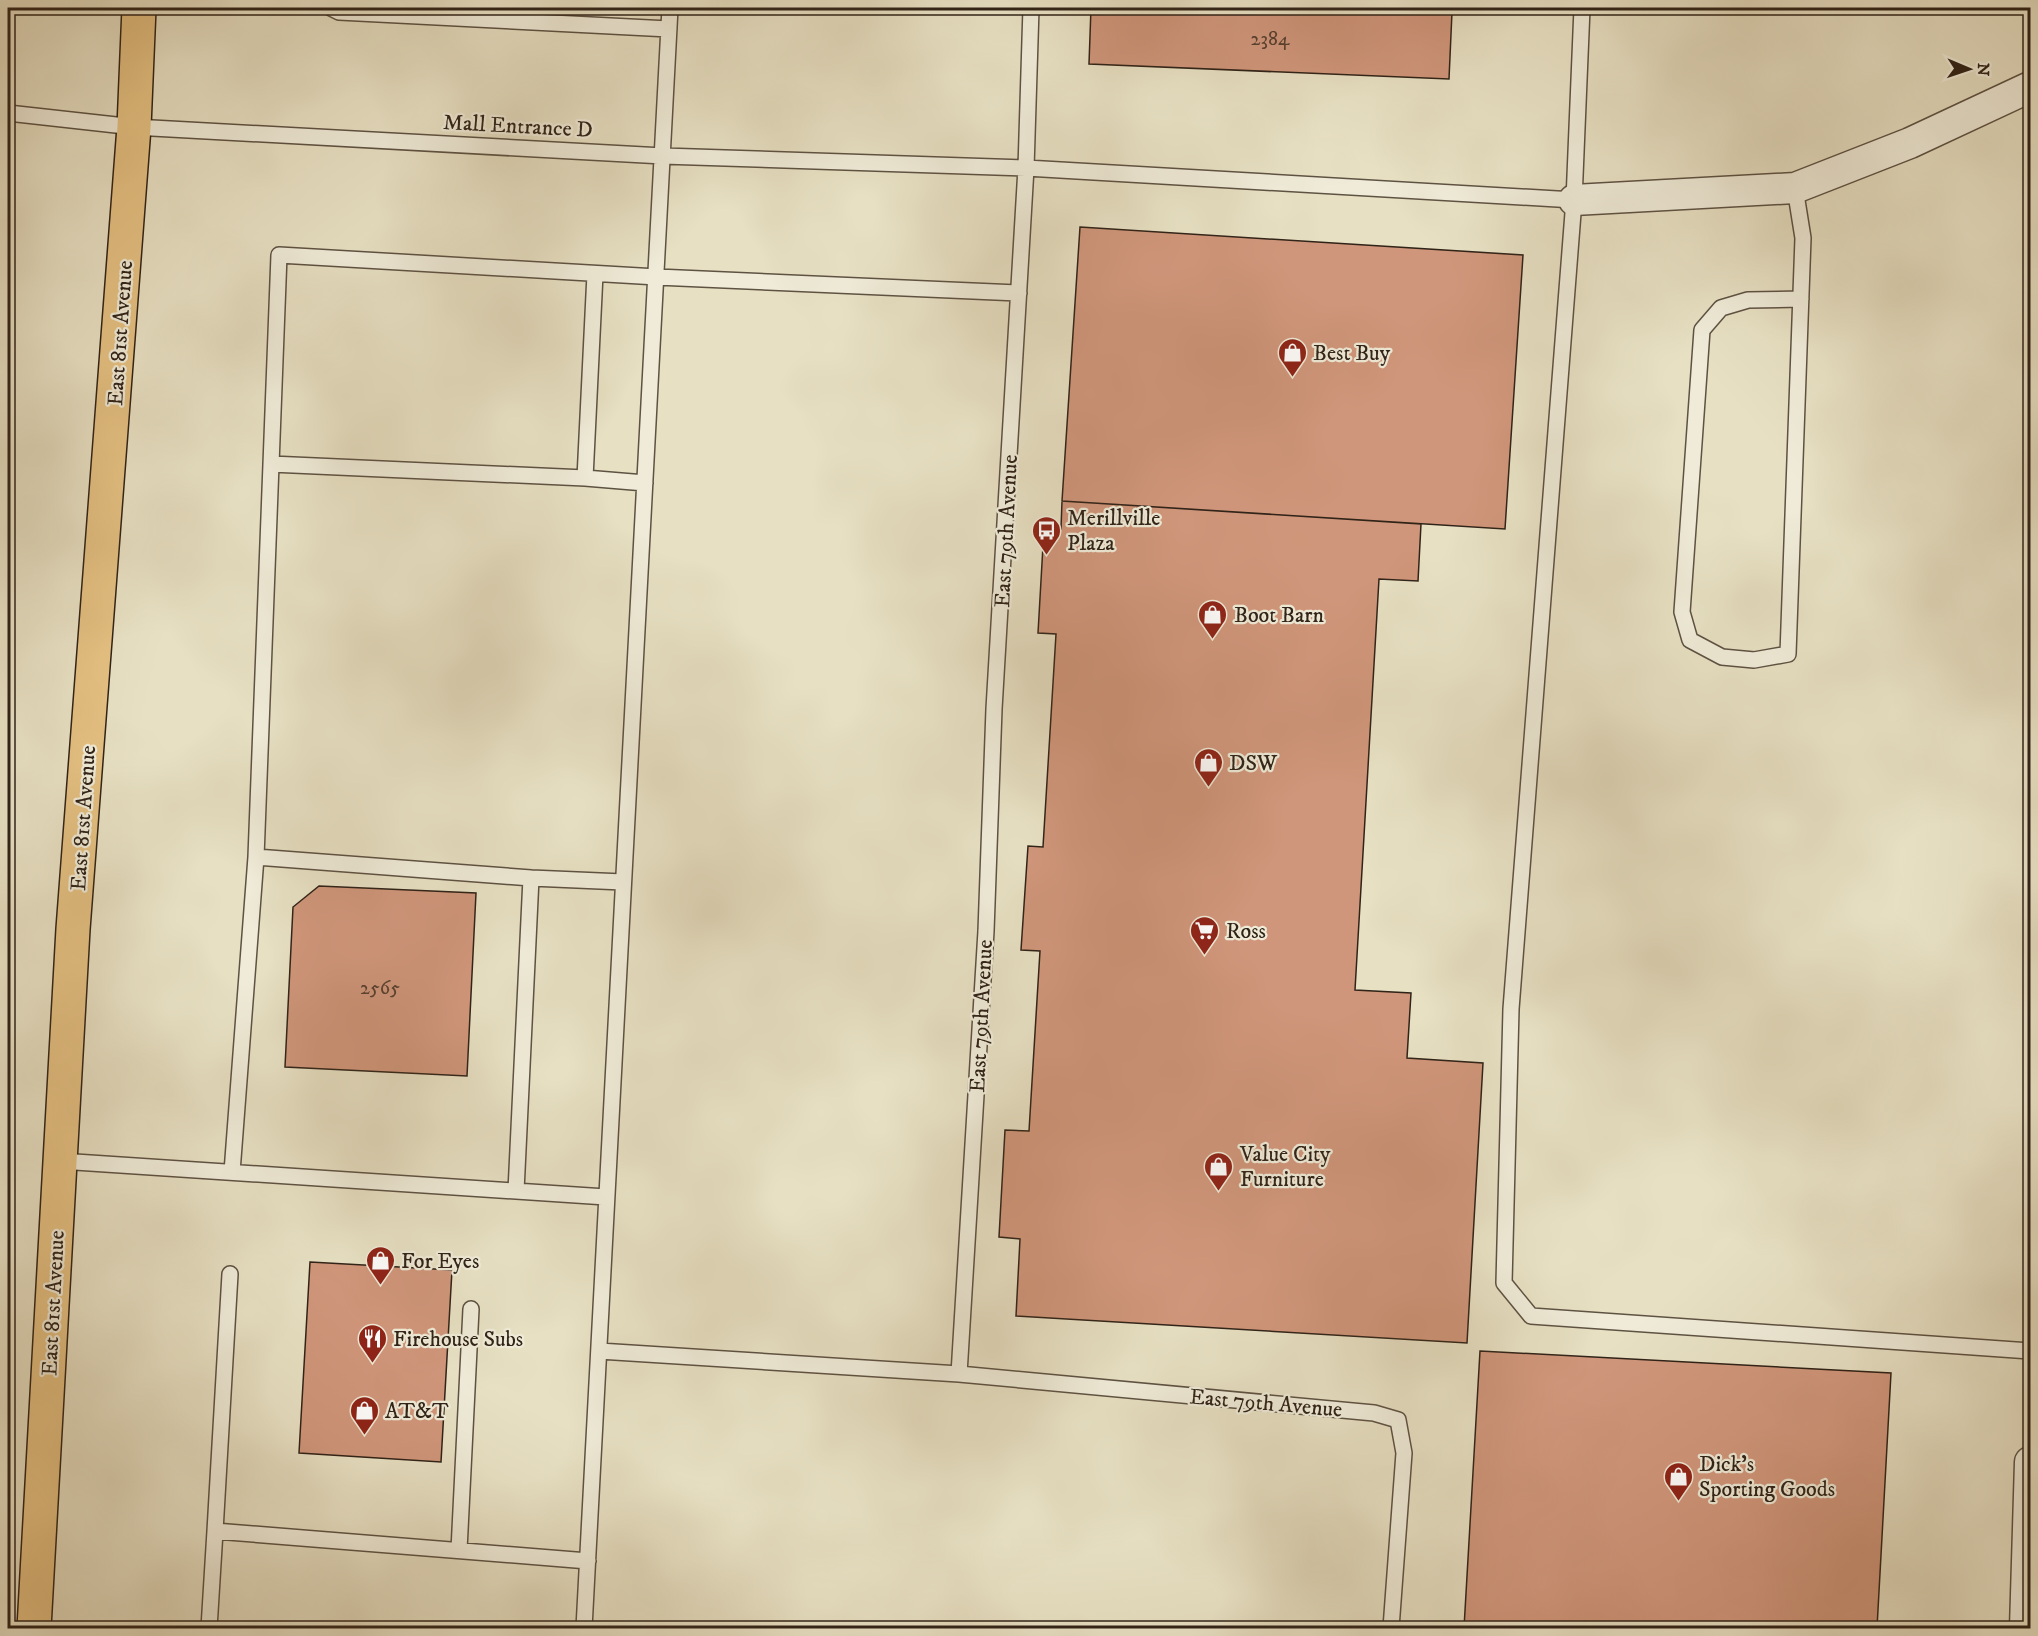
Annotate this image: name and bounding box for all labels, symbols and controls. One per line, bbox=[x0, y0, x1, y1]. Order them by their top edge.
house number: 2384 bbox=[1251, 27, 1290, 52]
north arrow bbox=[1939, 39, 1999, 99]
text: N bbox=[1973, 63, 1993, 76]
street label: Mall Entrance D bbox=[442, 109, 594, 144]
street label: East 81st Avenue bbox=[102, 260, 139, 407]
shop icon: Best Buy bbox=[1276, 336, 1308, 378]
place label: Best Buy bbox=[1313, 340, 1391, 367]
street label: East 79th Avenue bbox=[989, 454, 1024, 608]
place label: Merillville Plaza bbox=[1067, 505, 1160, 557]
bus stop icon: Merillville Plaza bbox=[1030, 514, 1062, 556]
shop icon: Boot Barn bbox=[1197, 598, 1229, 640]
place label: Boot Barn bbox=[1234, 602, 1325, 629]
street label: East 81st Avenue bbox=[65, 745, 102, 892]
shop icon: DSW bbox=[1192, 746, 1224, 788]
place label: DSW bbox=[1229, 750, 1278, 777]
supermarket icon: Ross bbox=[1189, 914, 1221, 956]
place label: Ross bbox=[1226, 918, 1266, 945]
street label: East 79th Avenue bbox=[964, 939, 999, 1093]
house number: 2565 bbox=[360, 976, 400, 1001]
place label: Value City Furniture bbox=[1239, 1141, 1331, 1193]
shop icon: Value City Furniture bbox=[1203, 1150, 1235, 1192]
street label: East 81st Avenue bbox=[36, 1230, 71, 1377]
shop icon: For Eyes bbox=[364, 1244, 396, 1286]
place label: For Eyes bbox=[401, 1248, 479, 1275]
restaurant icon: Firehouse Subs bbox=[356, 1322, 388, 1364]
place label: Firehouse Subs bbox=[393, 1326, 523, 1353]
street label: East 79th Avenue bbox=[1188, 1383, 1343, 1424]
shop icon: AT&T bbox=[348, 1394, 380, 1436]
place label: AT&T bbox=[385, 1398, 449, 1425]
place label: Dick's Sporting Goods bbox=[1699, 1451, 1835, 1503]
shop icon: Dick's Sporting Goods bbox=[1662, 1460, 1694, 1502]

